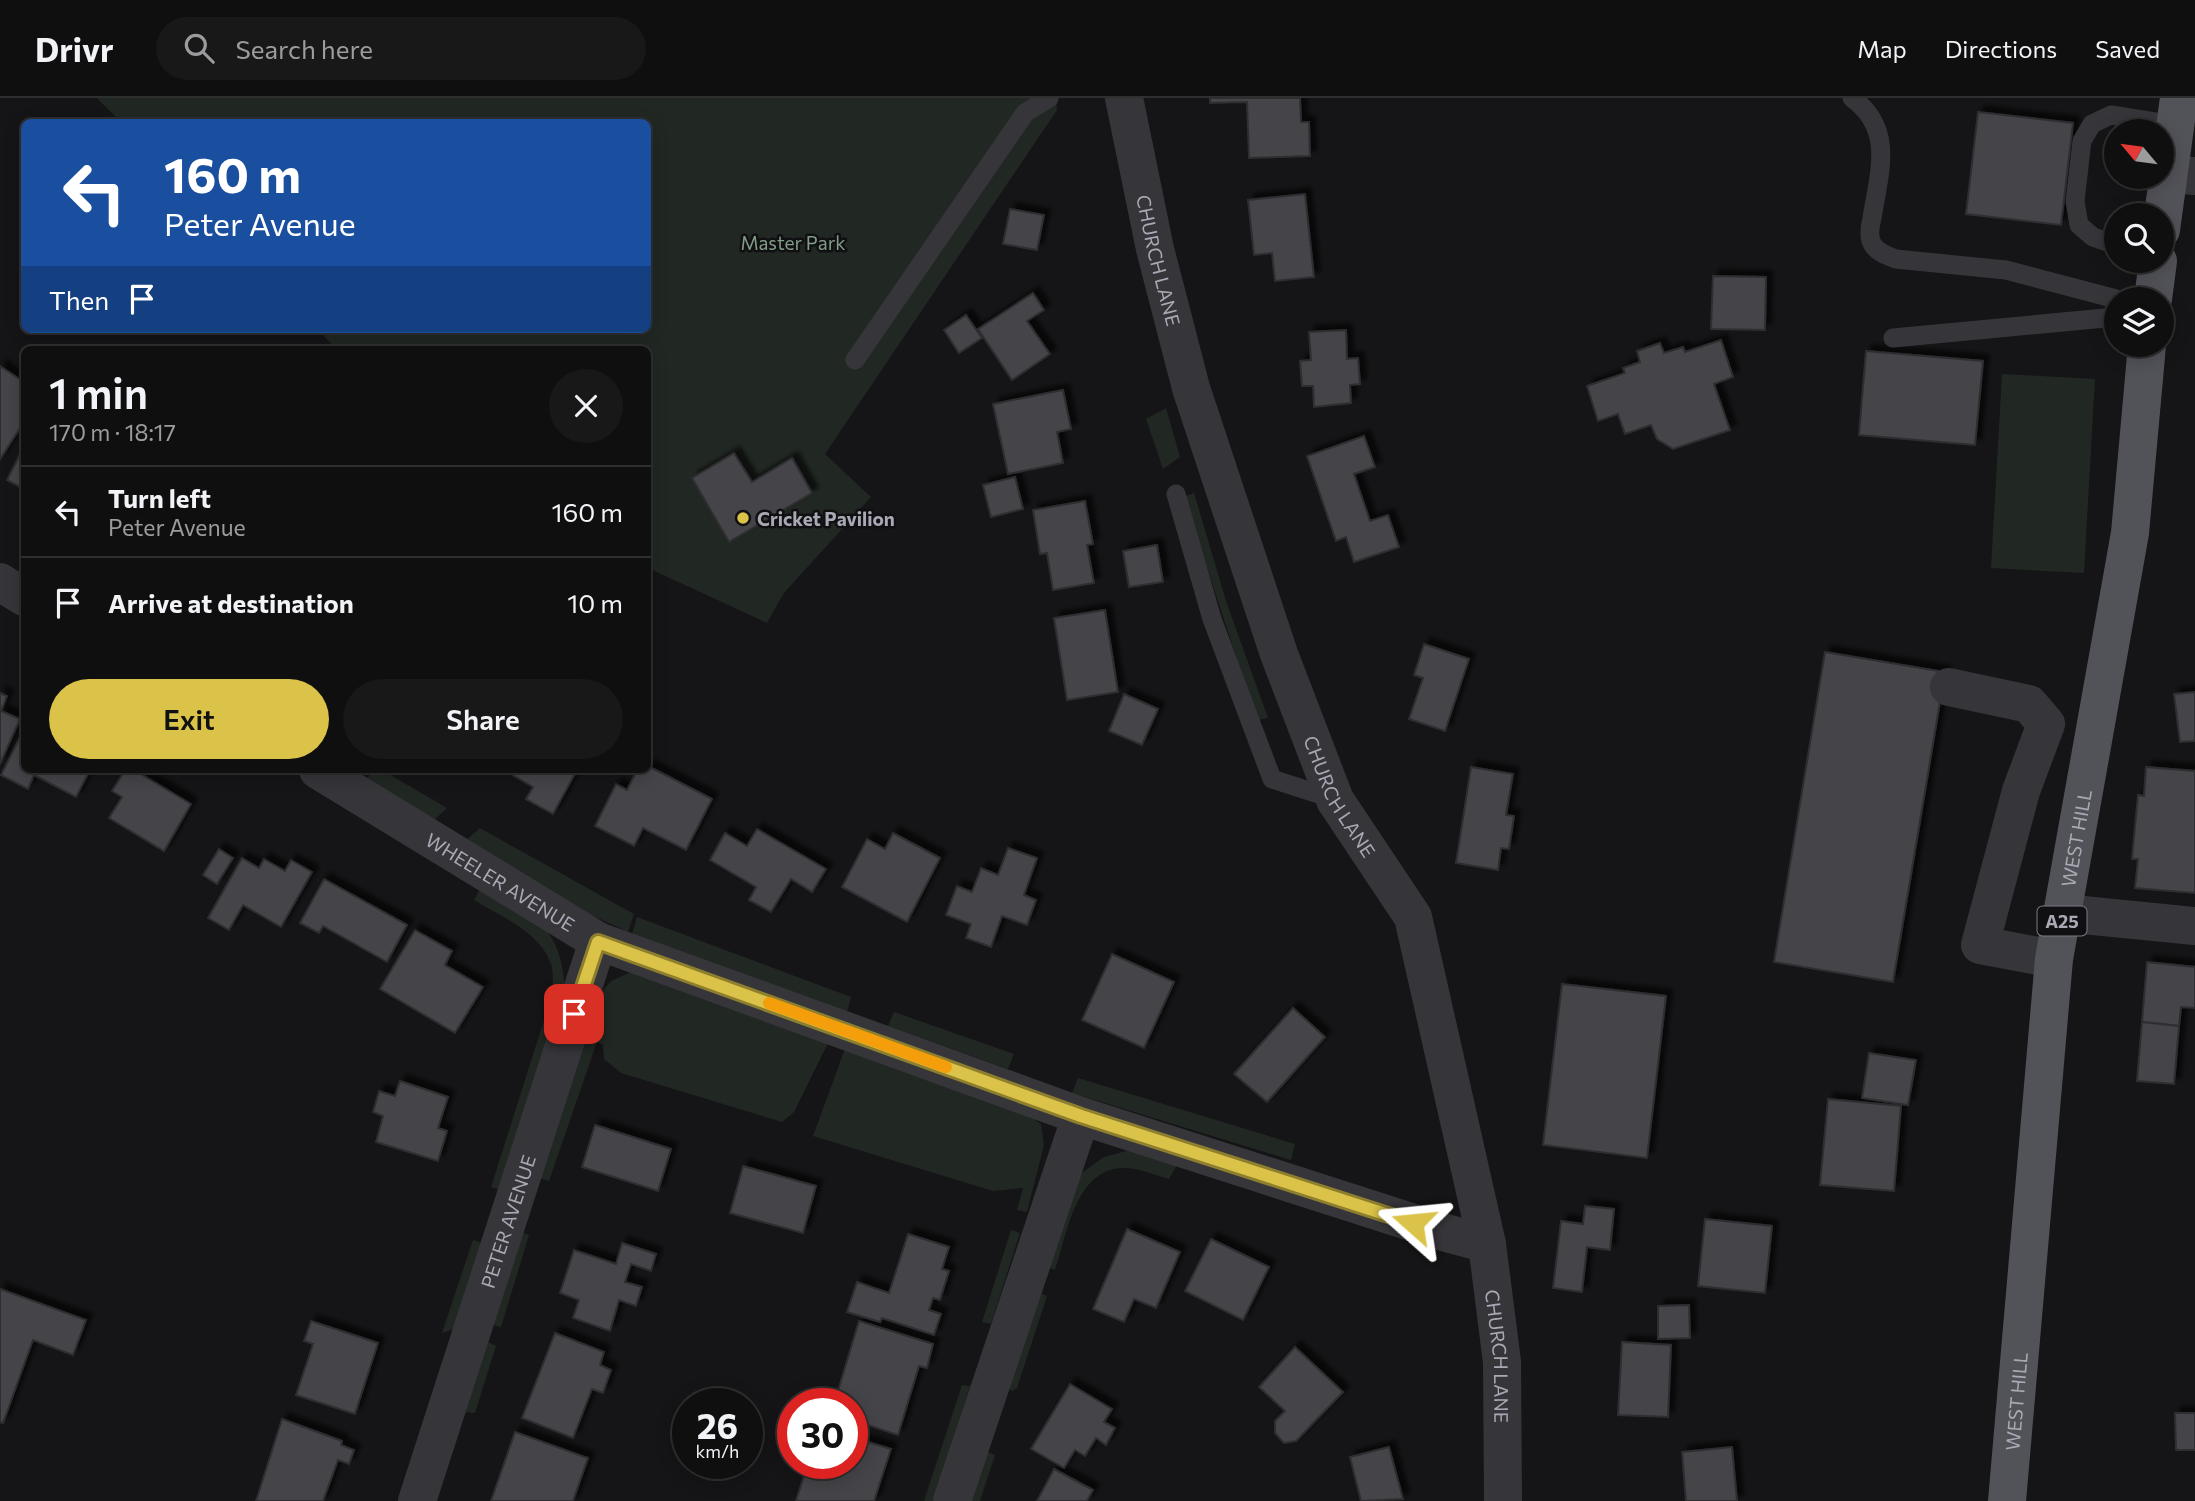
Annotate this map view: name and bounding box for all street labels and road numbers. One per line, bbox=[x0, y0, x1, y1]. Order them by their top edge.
street label: CHURCH LANE bbox=[1133, 193, 1186, 328]
street label: CHURCH LANE bbox=[1300, 732, 1381, 861]
street label: WEST HILL bbox=[2056, 787, 2096, 889]
street label: WHEELER AVENUE bbox=[422, 827, 579, 936]
road number: A25 bbox=[2038, 906, 2086, 936]
street label: PETER AVENUE bbox=[475, 1152, 540, 1291]
street label: CHURCH LANE bbox=[1481, 1288, 1514, 1423]
street label: WEST HILL bbox=[2000, 1351, 2031, 1452]

